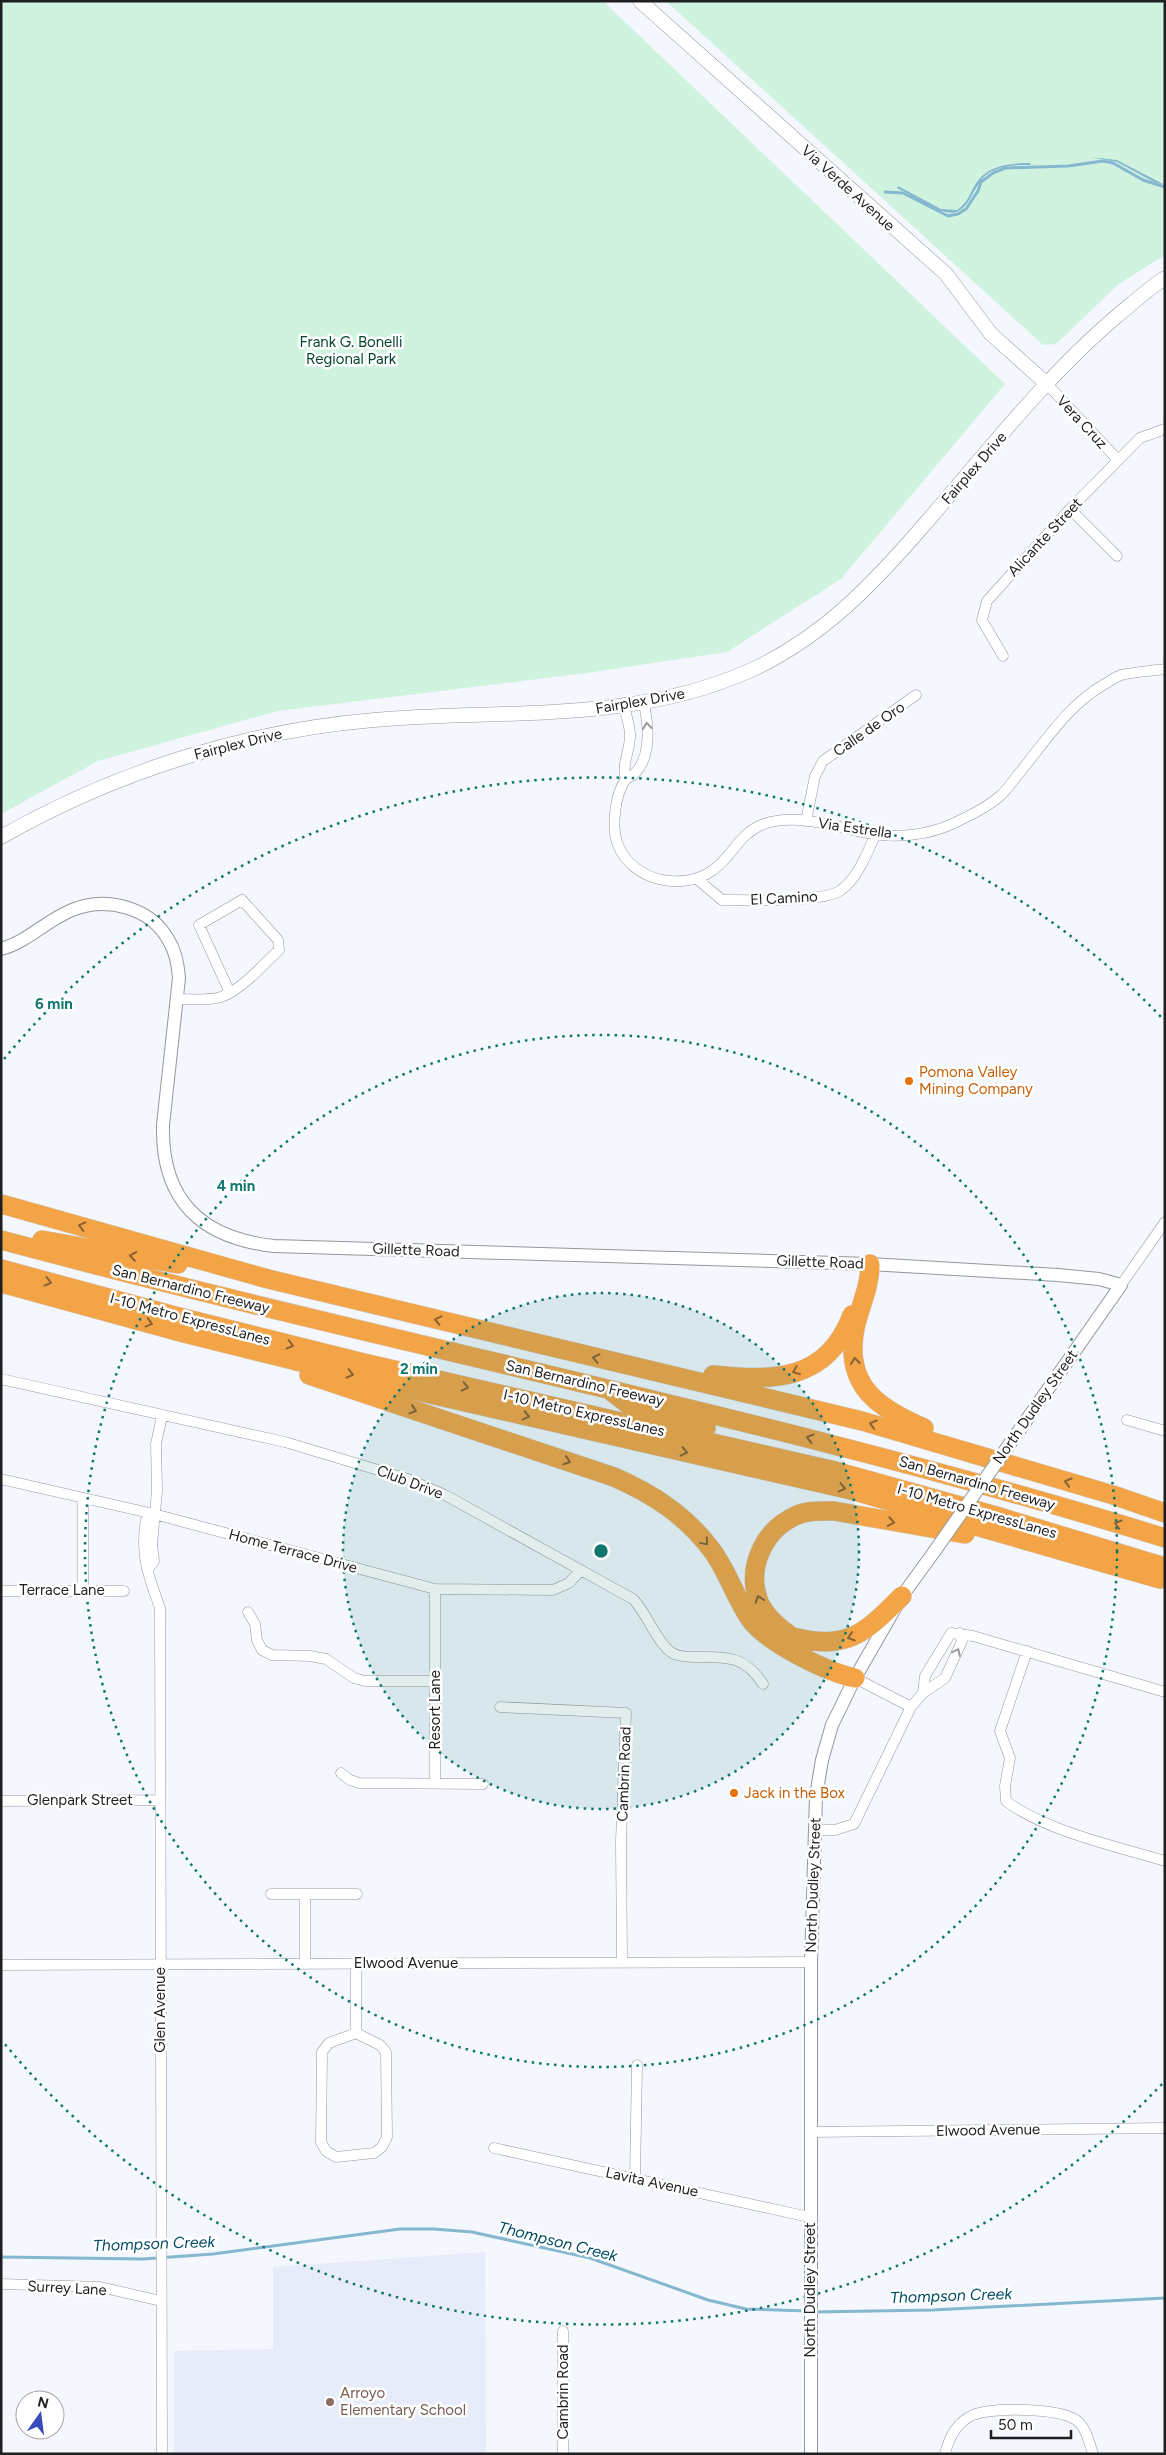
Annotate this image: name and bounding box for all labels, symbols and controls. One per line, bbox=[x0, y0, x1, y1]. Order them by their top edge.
street label: Via Verde Avenue bbox=[797, 141, 899, 235]
park label: Frank G. Bonelli Regional Park bbox=[300, 333, 402, 368]
street label: Vera Cruz bbox=[1053, 392, 1111, 452]
street label: Fairplex Drive bbox=[938, 428, 1010, 508]
street label: Alicante Street bbox=[1004, 494, 1086, 580]
street label: Fairplex Drive bbox=[594, 684, 686, 718]
street label: Calle de Oro bbox=[830, 698, 908, 760]
one-way arrow bbox=[642, 722, 653, 730]
street label: Fairplex Drive bbox=[192, 724, 284, 764]
street label: Via Estrella bbox=[817, 814, 893, 842]
street label: El Camino bbox=[750, 887, 819, 909]
text: 6 min bbox=[35, 995, 73, 1013]
place label: Pomona Valley Mining Company bbox=[919, 1063, 1033, 1098]
marker: Pomona Valley Mining Company bbox=[903, 1075, 915, 1087]
text: 4 min bbox=[217, 1177, 255, 1195]
one-way arrow bbox=[78, 1221, 86, 1231]
street label: Gillette Road bbox=[372, 1239, 460, 1261]
one-way arrow bbox=[129, 1251, 138, 1261]
street label: Gillette Road bbox=[776, 1251, 864, 1273]
street label: San Bernardino Freeway bbox=[110, 1261, 272, 1317]
one-way arrow bbox=[44, 1276, 53, 1287]
street label: I-10 Metro ExpressLanes bbox=[108, 1289, 272, 1349]
one-way arrow bbox=[433, 1315, 442, 1326]
one-way arrow bbox=[145, 1318, 153, 1328]
one-way arrow bbox=[286, 1339, 295, 1350]
street label: North Dudley Street bbox=[989, 1346, 1081, 1468]
one-way arrow bbox=[591, 1353, 600, 1364]
street label: San Bernardino Freeway bbox=[504, 1356, 666, 1410]
one-way arrow bbox=[850, 1357, 861, 1365]
text: 2 min bbox=[400, 1360, 438, 1378]
one-way arrow bbox=[793, 1366, 801, 1376]
one-way arrow bbox=[346, 1368, 355, 1379]
one-way arrow bbox=[461, 1381, 470, 1391]
street label: I-10 Metro ExpressLanes bbox=[502, 1386, 666, 1440]
one-way arrow bbox=[408, 1404, 416, 1414]
one-way arrow bbox=[521, 1410, 530, 1420]
one-way arrow bbox=[869, 1419, 878, 1429]
one-way arrow bbox=[806, 1433, 814, 1444]
one-way arrow bbox=[680, 1446, 689, 1457]
street label: San Bernardino Freeway bbox=[897, 1452, 1057, 1514]
one-way arrow bbox=[562, 1456, 571, 1466]
street label: Club Drive bbox=[374, 1461, 446, 1503]
one-way arrow bbox=[1065, 1478, 1073, 1488]
street label: I-10 Metro ExpressLanes bbox=[895, 1480, 1059, 1542]
one-way arrow bbox=[838, 1482, 847, 1493]
one-way arrow bbox=[887, 1516, 895, 1526]
one-way arrow bbox=[1115, 1519, 1123, 1529]
street label: Home Terrace Drive bbox=[227, 1525, 359, 1577]
one-way arrow bbox=[699, 1536, 708, 1545]
centre of rings bbox=[592, 1542, 610, 1560]
street label: Terrace Lane bbox=[19, 1581, 105, 1599]
one-way arrow bbox=[755, 1595, 765, 1603]
one-way arrow bbox=[847, 1631, 855, 1641]
one-way arrow bbox=[951, 1648, 961, 1657]
street label: Resort Lane bbox=[426, 1670, 444, 1750]
street label: Cambrin Road bbox=[613, 1726, 635, 1822]
place label: Jack in the Box bbox=[744, 1784, 845, 1802]
marker: Jack in the Box bbox=[728, 1787, 740, 1799]
street label: Glenpark Street bbox=[27, 1791, 133, 1809]
street label: North Dudley Street bbox=[802, 1817, 824, 1953]
street label: Elwood Avenue bbox=[354, 1954, 458, 1972]
street label: Glen Avenue bbox=[151, 1967, 169, 2053]
street label: Elwood Avenue bbox=[936, 2120, 1040, 2140]
street label: Lavita Avenue bbox=[604, 2163, 700, 2201]
water label: Thompson Creek bbox=[496, 2217, 621, 2266]
street label: North Dudley Street bbox=[801, 2222, 819, 2358]
water label: Thompson Creek bbox=[93, 2232, 217, 2255]
street label: Surrey Lane bbox=[27, 2277, 107, 2299]
water label: Thompson Creek bbox=[890, 2284, 1014, 2307]
street label: Cambrin Road bbox=[554, 2344, 572, 2440]
place label: Arroyo Elementary School bbox=[340, 2384, 466, 2419]
north arrow bbox=[15, 2390, 65, 2440]
text: N bbox=[36, 2393, 50, 2412]
marker: Arroyo Elementary School bbox=[324, 2396, 336, 2408]
scale bar bbox=[991, 2408, 1071, 2440]
text: 50 m bbox=[998, 2416, 1033, 2434]

